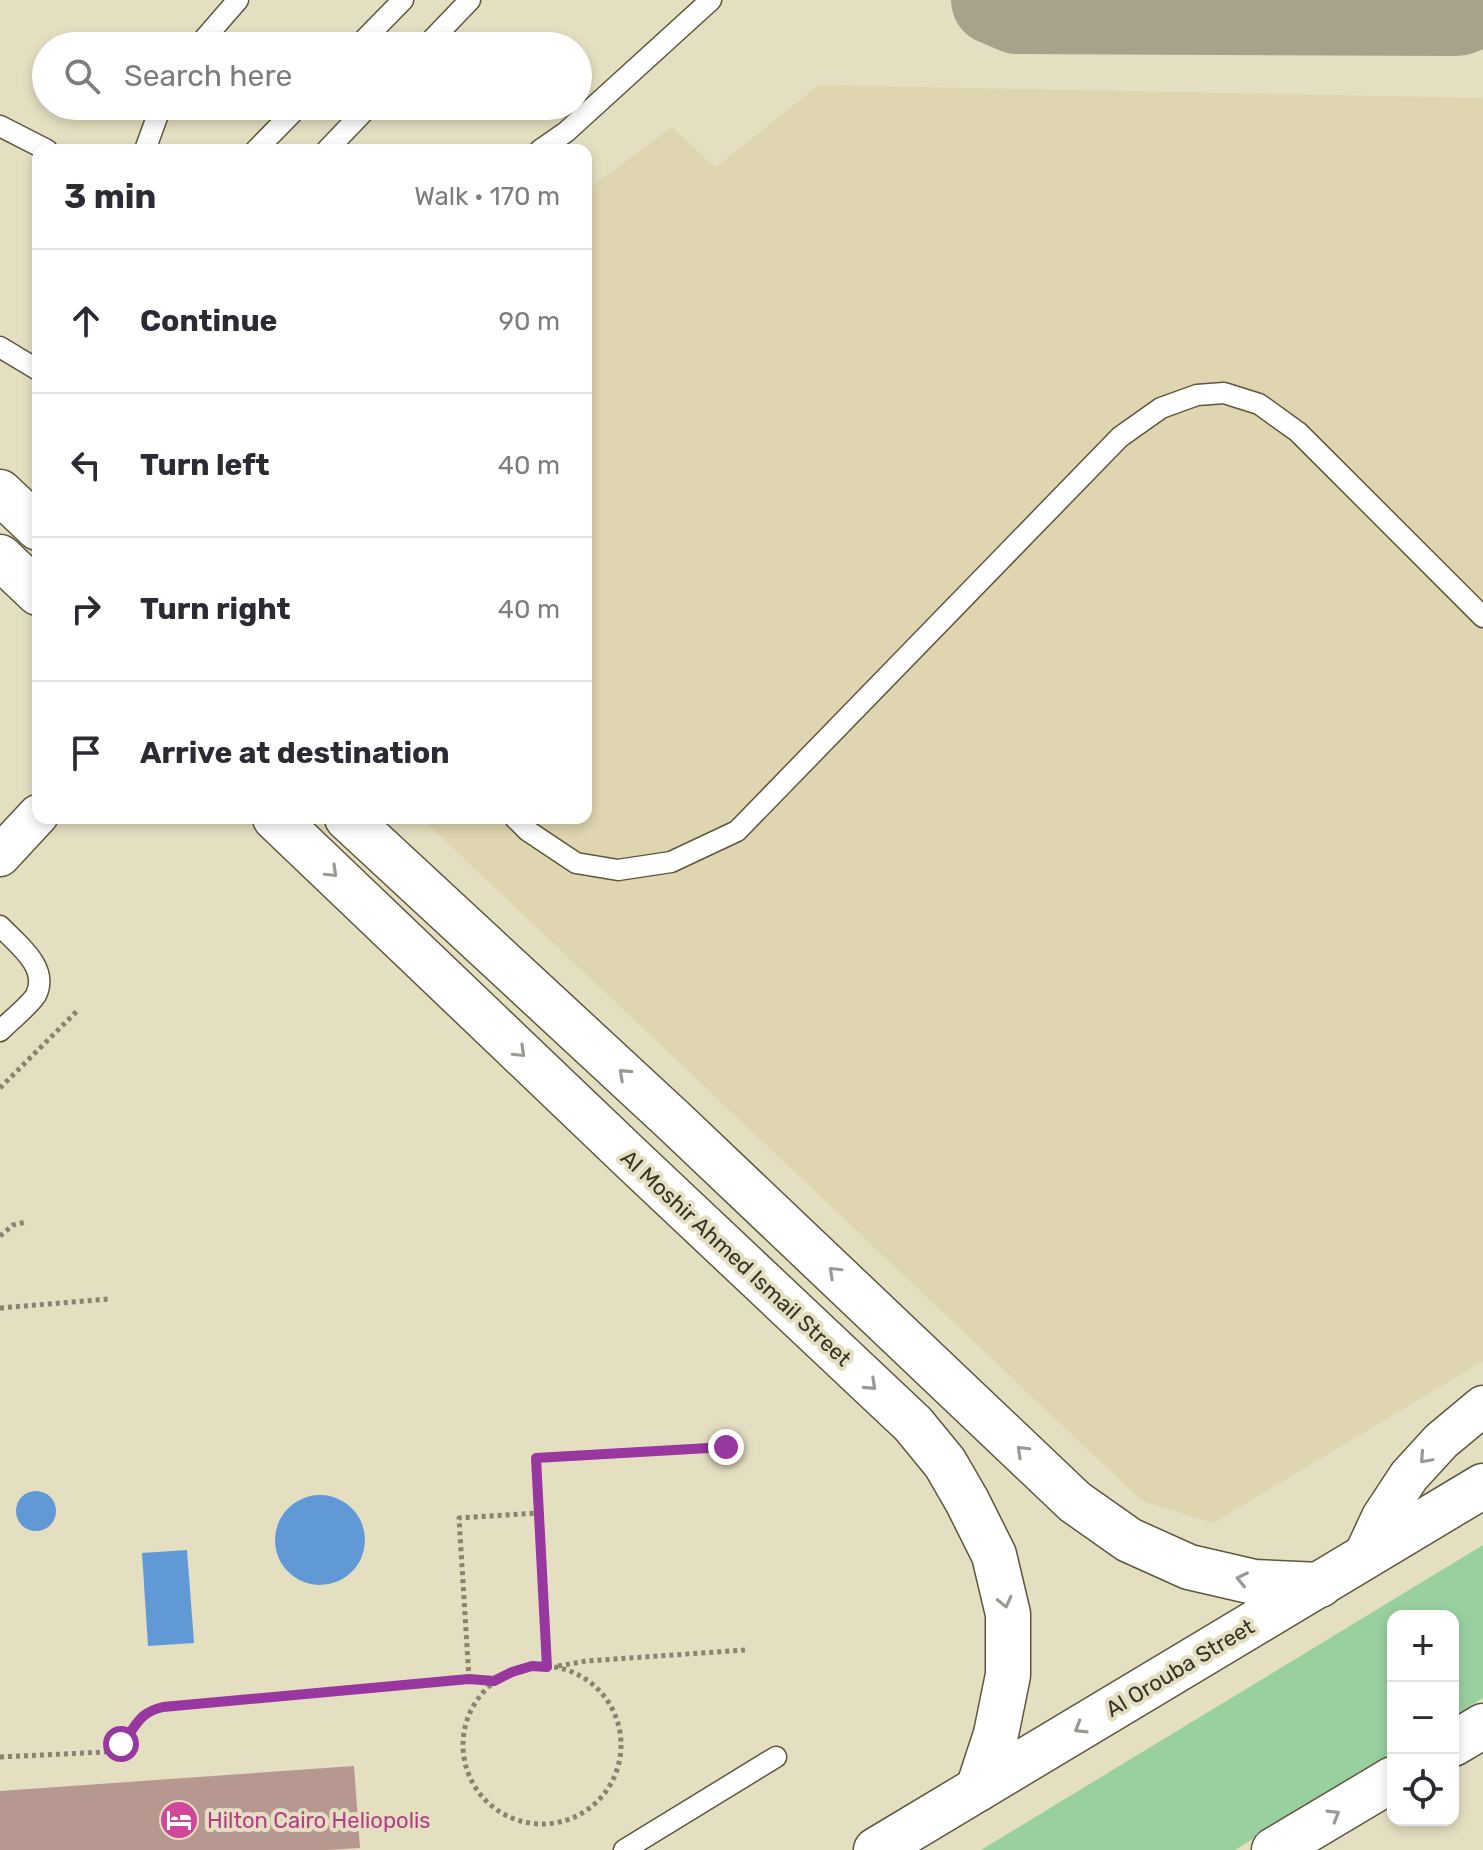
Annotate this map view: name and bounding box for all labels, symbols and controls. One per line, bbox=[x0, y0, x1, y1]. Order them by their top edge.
search box bbox=[32, 32, 592, 120]
icon: search bbox=[60, 54, 104, 98]
text: Search here bbox=[124, 58, 292, 94]
text: 3 min bbox=[64, 176, 156, 217]
text: Walk · 170 m bbox=[414, 181, 560, 212]
icon: ahead bbox=[64, 299, 108, 343]
text: Continue bbox=[140, 303, 277, 339]
text: 90 m bbox=[499, 306, 560, 337]
icon: left bbox=[64, 443, 108, 487]
text: Turn left bbox=[140, 447, 270, 483]
text: 40 m bbox=[498, 450, 560, 481]
icon: right bbox=[64, 587, 108, 631]
text: Turn right bbox=[140, 591, 291, 627]
text: 40 m bbox=[498, 594, 560, 625]
icon: arrive bbox=[64, 731, 108, 775]
text: Arrive at destination bbox=[140, 735, 450, 771]
one-way arrow bbox=[323, 863, 337, 877]
one-way arrow bbox=[510, 1042, 525, 1056]
one-way arrow bbox=[619, 1069, 633, 1084]
street label: Al Moshir Ahmed Ismail Street bbox=[615, 1144, 857, 1372]
one-way arrow bbox=[828, 1267, 843, 1281]
one-way arrow bbox=[862, 1375, 876, 1390]
route end bbox=[708, 1429, 744, 1465]
one-way arrow bbox=[1017, 1446, 1031, 1460]
one-way arrow bbox=[1420, 1448, 1435, 1463]
one-way arrow bbox=[1236, 1571, 1250, 1588]
one-way arrow bbox=[995, 1594, 1012, 1608]
map controls bbox=[1387, 1610, 1459, 1826]
button: + bbox=[1387, 1610, 1459, 1682]
street label: Al Orouba Street bbox=[1101, 1613, 1260, 1723]
button: − bbox=[1387, 1682, 1459, 1754]
one-way arrow bbox=[1074, 1718, 1089, 1734]
route start bbox=[103, 1726, 139, 1762]
button: locate bbox=[1387, 1754, 1459, 1826]
hotel icon: Hilton Cairo Heliopolis bbox=[158, 1799, 200, 1841]
place label: Hilton Cairo Heliopolis bbox=[207, 1807, 431, 1834]
one-way arrow bbox=[1325, 1809, 1340, 1824]

